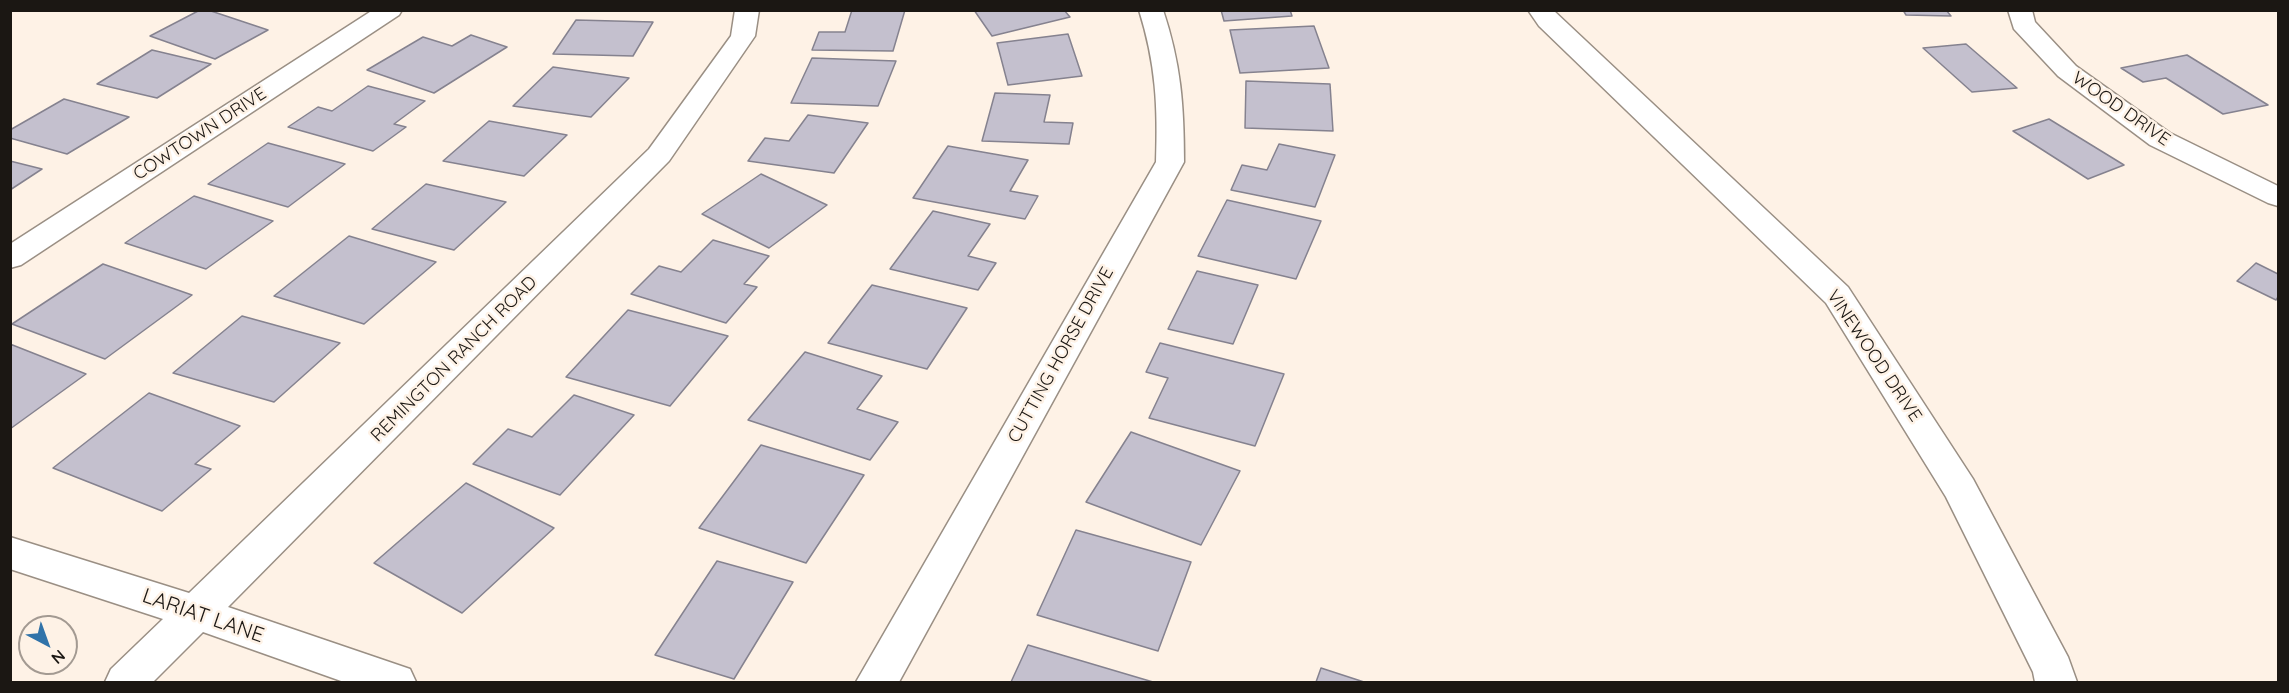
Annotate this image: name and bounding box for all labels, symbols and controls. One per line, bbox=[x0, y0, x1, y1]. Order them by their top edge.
street label: WOOD DRIVE bbox=[2068, 67, 2174, 151]
street label: COWTOWN DRIVE bbox=[129, 83, 271, 185]
street label: CUTTING HORSE DRIVE bbox=[1004, 263, 1118, 447]
street label: REMINGTON RANCH ROAD bbox=[367, 272, 541, 446]
street label: VINEWOOD DRIVE bbox=[1822, 286, 1926, 426]
street label: LARIAT LANE bbox=[139, 583, 267, 649]
north arrow bbox=[18, 615, 78, 675]
text: N bbox=[48, 646, 70, 668]

